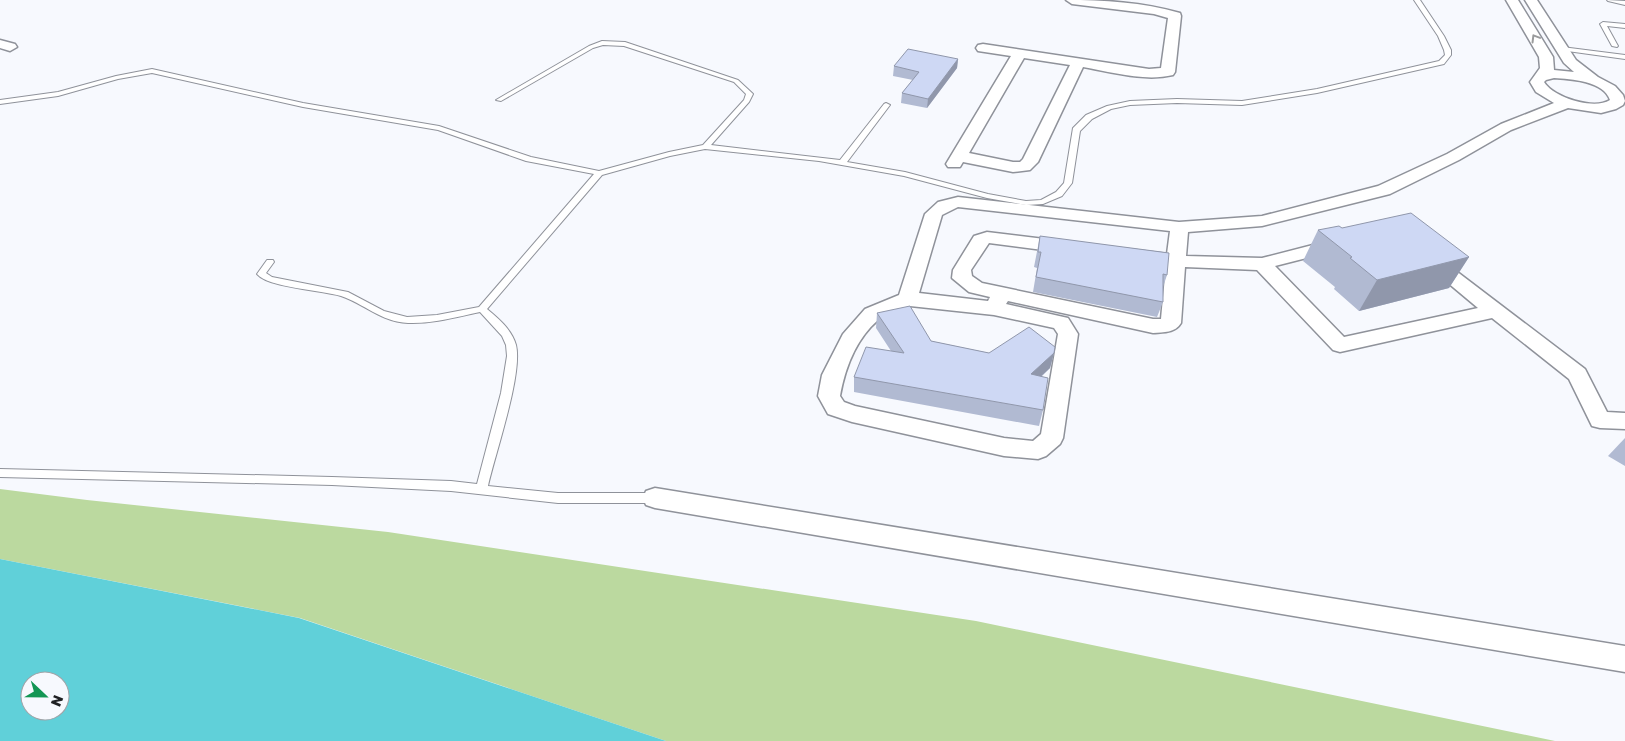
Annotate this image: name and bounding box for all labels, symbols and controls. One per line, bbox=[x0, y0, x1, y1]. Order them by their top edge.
one-way arrow bbox=[1532, 34, 1542, 43]
north arrow bbox=[20, 671, 70, 721]
text: N bbox=[48, 693, 67, 709]

